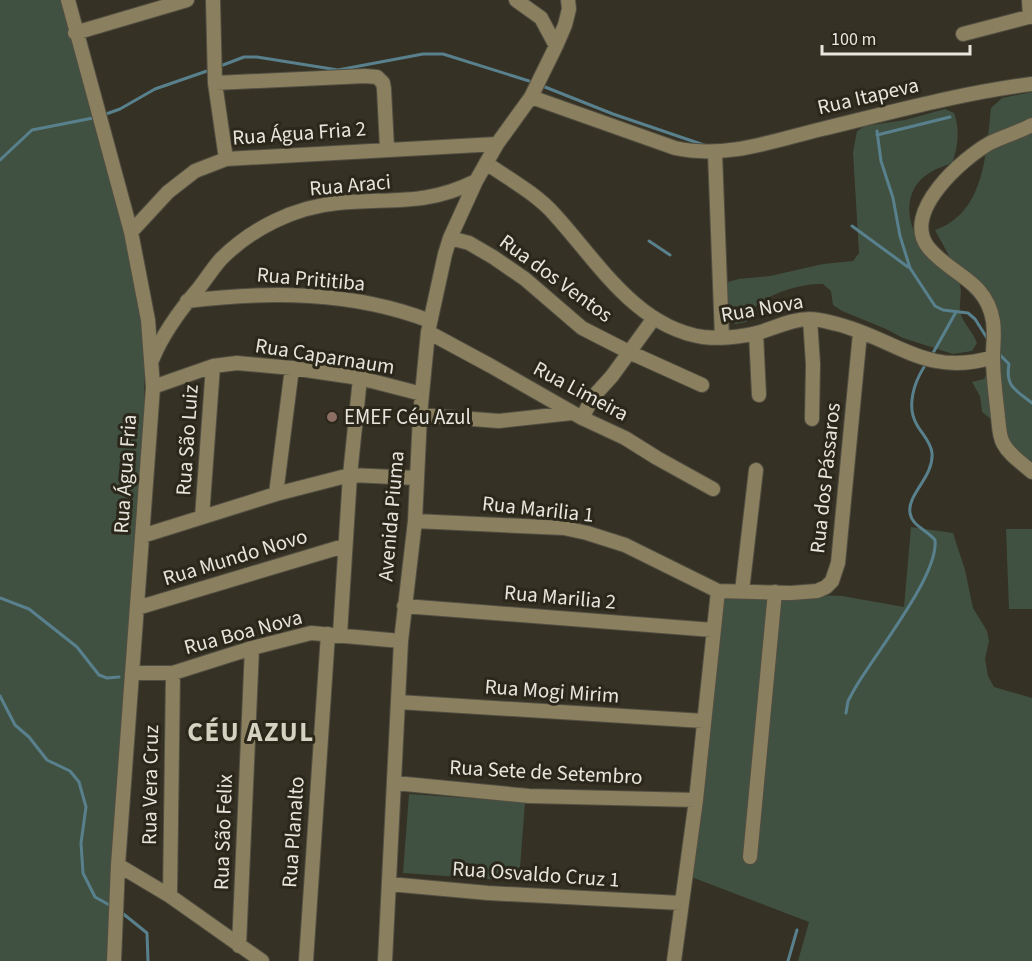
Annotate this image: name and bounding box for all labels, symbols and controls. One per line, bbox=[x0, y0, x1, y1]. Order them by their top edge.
scale bar bbox=[822, 18, 970, 56]
text: 100 m bbox=[831, 27, 876, 52]
street label: Rua Itapeva bbox=[814, 70, 922, 122]
street label: Rua Água Fria 2 bbox=[231, 113, 367, 153]
street label: Rua Araci bbox=[308, 166, 392, 204]
street label: Rua dos Ventos bbox=[493, 227, 619, 329]
street label: Rua Prititiba bbox=[255, 259, 367, 299]
street label: Rua Nova bbox=[719, 286, 805, 330]
street label: Rua Caparnaum bbox=[253, 330, 397, 382]
street label: Rua Limeira bbox=[528, 353, 634, 429]
street label: Rua São Luiz bbox=[168, 383, 206, 496]
street label: Rua dos Pássaros bbox=[802, 401, 848, 555]
place label: EMEF Céu Azul bbox=[344, 402, 471, 432]
marker: EMEF Céu Azul bbox=[325, 410, 339, 424]
street label: Rua Água Fria bbox=[106, 413, 144, 535]
street label: Avenida Piuma bbox=[370, 449, 412, 583]
street label: Rua Marilia 1 bbox=[481, 488, 595, 530]
street label: Rua Mundo Novo bbox=[159, 521, 311, 593]
street label: Rua Marilia 2 bbox=[503, 577, 617, 617]
street label: Rua Boa Nova bbox=[181, 602, 305, 662]
street label: Rua Mogi Mirim bbox=[484, 671, 620, 711]
district label: CÉU AZUL bbox=[187, 713, 315, 752]
street label: Rua Vera Cruz bbox=[134, 725, 166, 845]
street label: Rua Sete de Setembro bbox=[449, 752, 643, 792]
street label: Rua São Felix bbox=[206, 773, 240, 890]
street label: Rua Planalto bbox=[274, 775, 312, 889]
street label: Rua Osvaldo Cruz 1 bbox=[451, 853, 621, 895]

